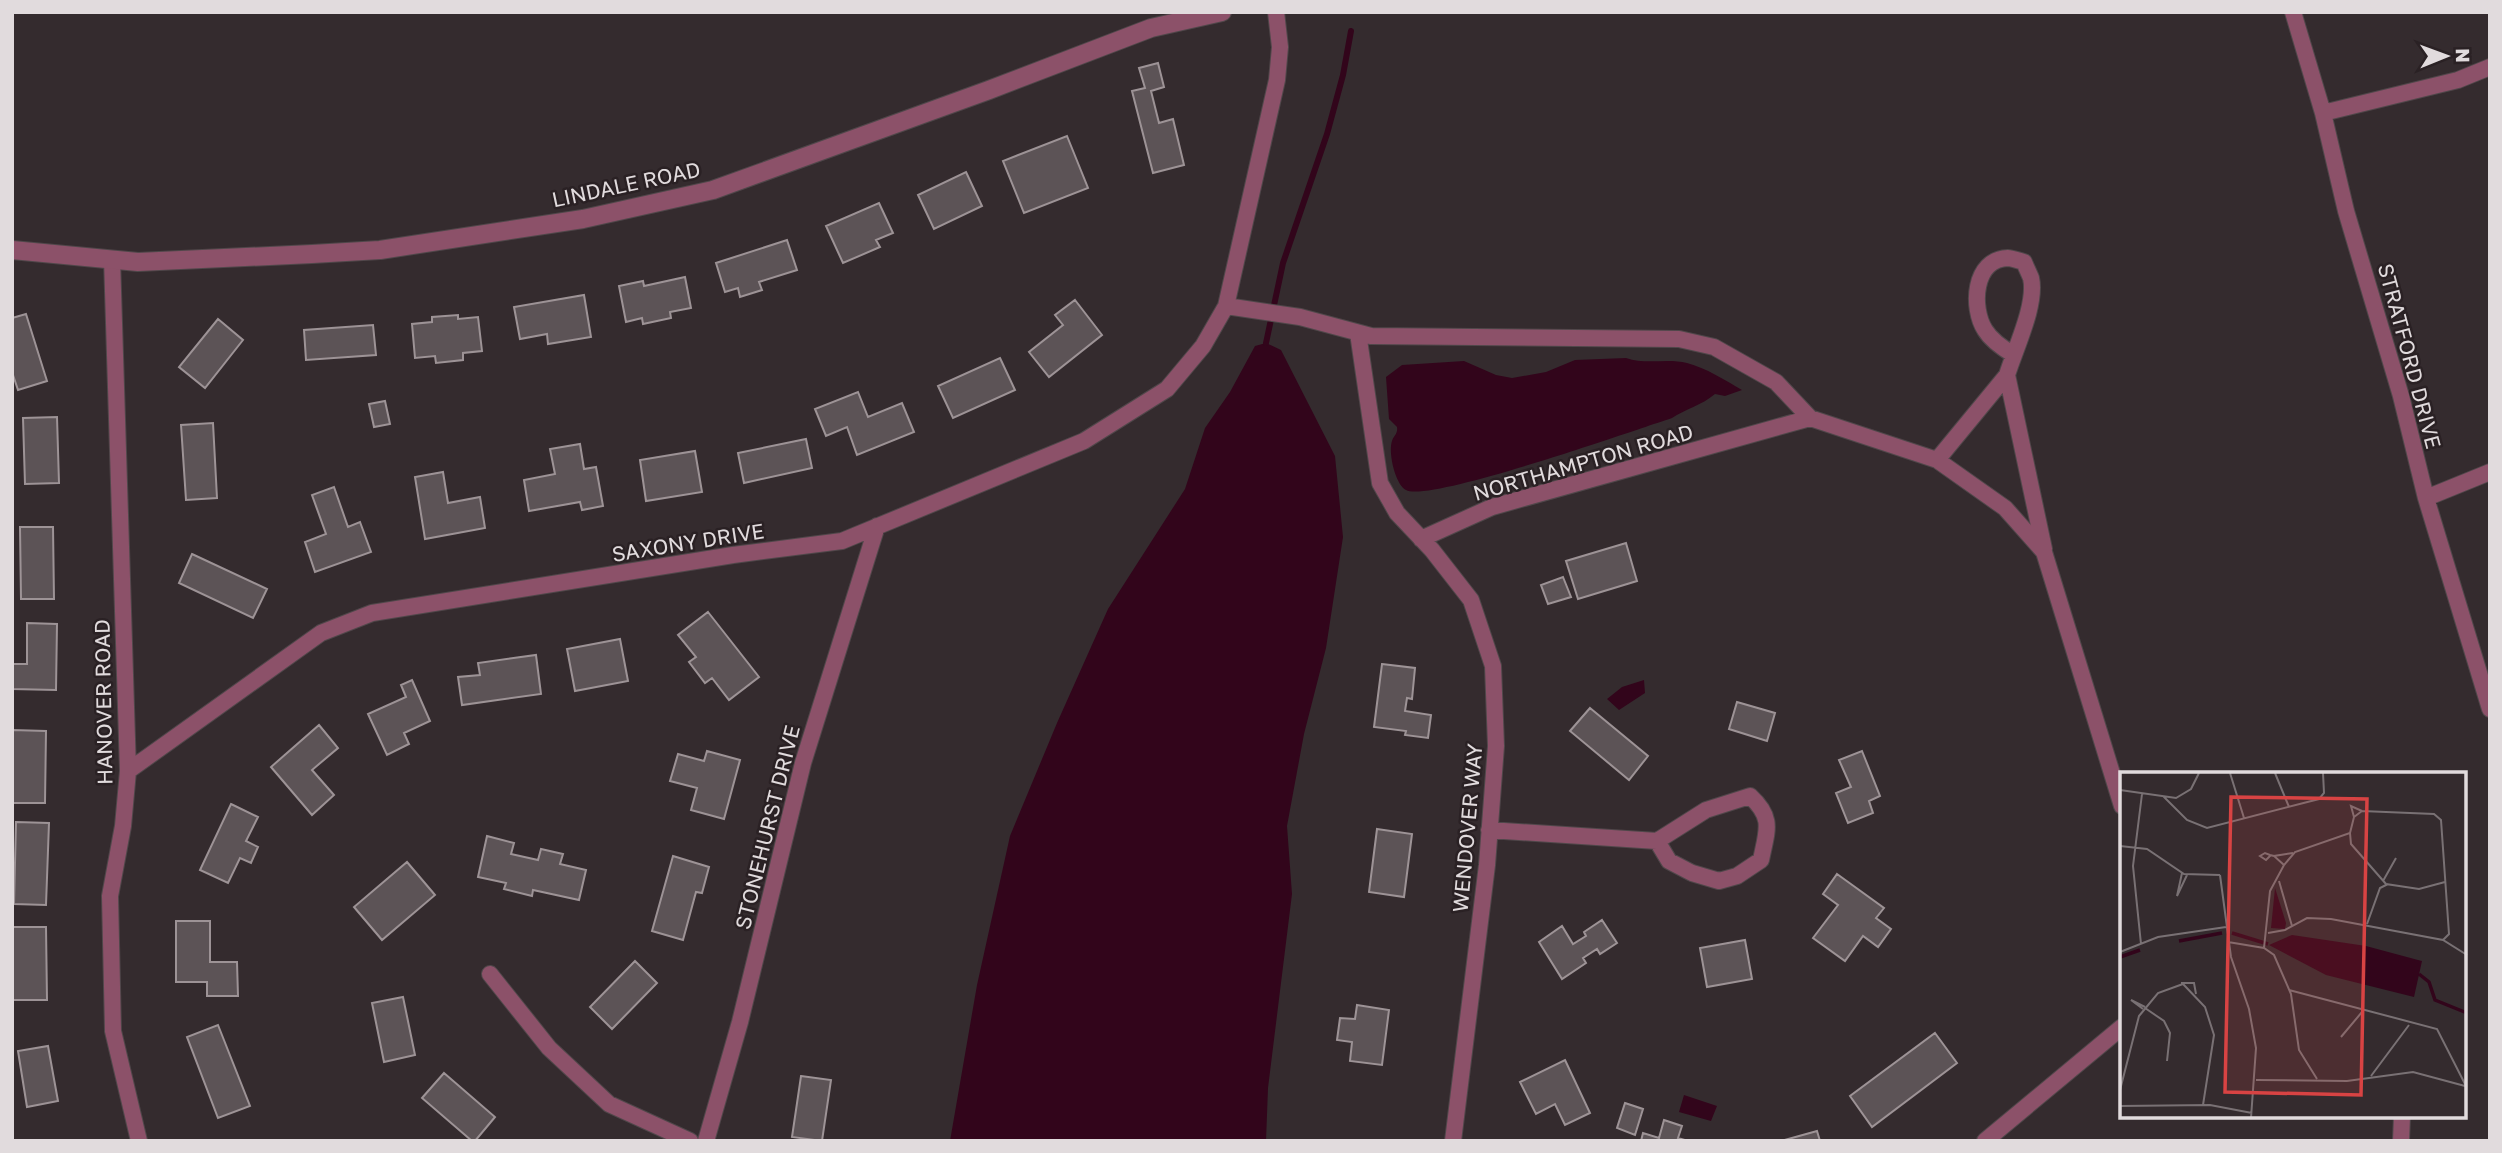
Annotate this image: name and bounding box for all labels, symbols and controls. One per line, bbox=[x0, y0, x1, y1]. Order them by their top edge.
north arrow bbox=[2411, 21, 2481, 91]
text: N bbox=[2452, 48, 2475, 63]
street label: LINDALE ROAD bbox=[549, 156, 703, 212]
street label: STRATFORD DRIVE bbox=[2373, 261, 2447, 451]
street label: NORTHAMPTON ROAD bbox=[1470, 418, 1696, 506]
street label: SAXONY DRIVE bbox=[610, 517, 766, 567]
street label: HANOVER ROAD bbox=[89, 619, 117, 785]
street label: STONEHURST DRIVE bbox=[729, 722, 805, 932]
street label: WENDOVER WAY bbox=[1447, 742, 1487, 914]
inset map bbox=[2120, 772, 2467, 1118]

